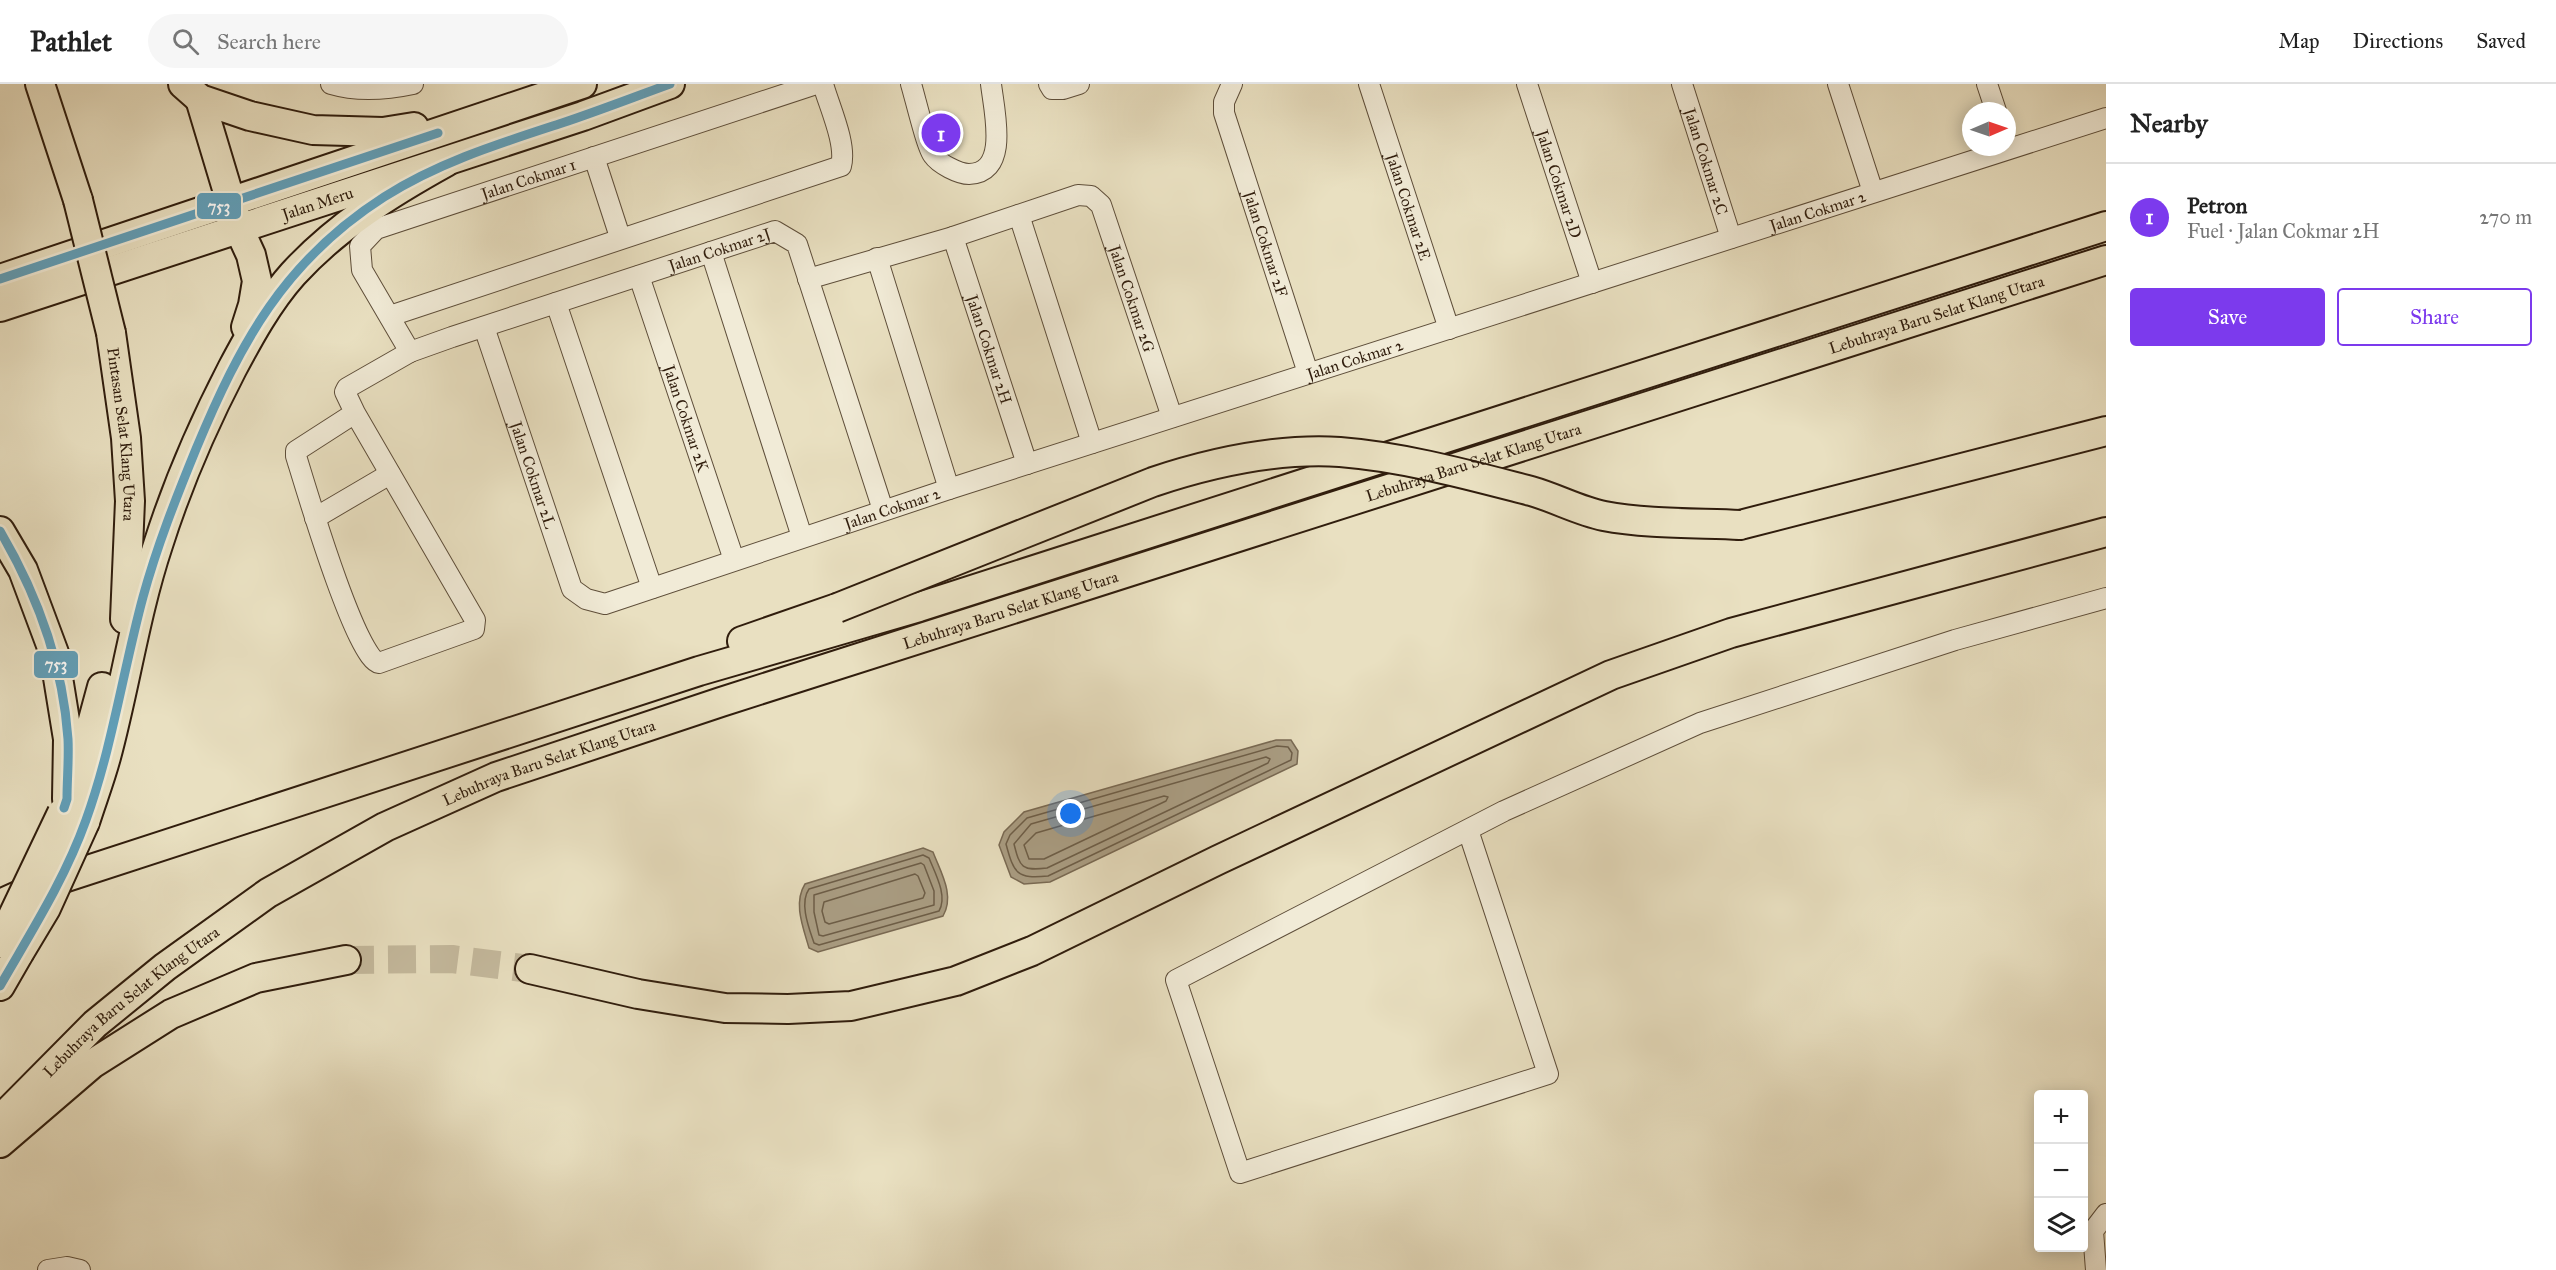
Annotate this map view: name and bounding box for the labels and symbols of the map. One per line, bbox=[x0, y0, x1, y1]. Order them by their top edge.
north arrow bbox=[1962, 102, 2016, 156]
street label: Jalan Cokmar 2C bbox=[1679, 104, 1732, 217]
pin: 1 bbox=[922, 110, 960, 156]
street label: Jalan Cokmar 2D bbox=[1532, 125, 1586, 240]
street label: Jalan Cokmar 2E bbox=[1381, 149, 1435, 263]
street label: Jalan Cokmar 1 bbox=[477, 154, 578, 205]
street label: Jalan Meru bbox=[278, 182, 356, 225]
street label: Jalan Cokmar 2F bbox=[1239, 186, 1292, 300]
street label: Jalan Cokmar 2 bbox=[1765, 186, 1868, 236]
line badge: 753 bbox=[196, 192, 242, 220]
text: 753 bbox=[208, 197, 230, 217]
street label: Jalan Cokmar 2J bbox=[664, 223, 774, 276]
street label: Jalan Cokmar 2G bbox=[1104, 241, 1159, 355]
street label: Lebuhraya Baru Selat Klang Utara bbox=[1826, 271, 2046, 357]
street label: Jalan Cokmar 2H bbox=[961, 290, 1016, 406]
street label: Jalan Cokmar 2 bbox=[1302, 335, 1405, 385]
street label: Pintasan Selat Klang Utara bbox=[104, 346, 140, 522]
street label: Jalan Cokmar 2K bbox=[658, 361, 713, 475]
street label: Jalan Cokmar 2L bbox=[505, 417, 561, 531]
street label: Lebuhraya Baru Selat Klang Utara bbox=[1363, 419, 1583, 505]
street label: Jalan Cokmar 2 bbox=[840, 483, 943, 534]
street label: Lebuhraya Baru Selat Klang Utara bbox=[900, 566, 1120, 653]
line badge: 753 bbox=[33, 650, 79, 679]
text: 753 bbox=[45, 655, 67, 675]
street label: Lebuhraya Baru Selat Klang Utara bbox=[440, 715, 658, 809]
your location bbox=[1056, 799, 1085, 828]
street label: Lebuhraya Baru Selat Klang Utara bbox=[39, 922, 223, 1081]

